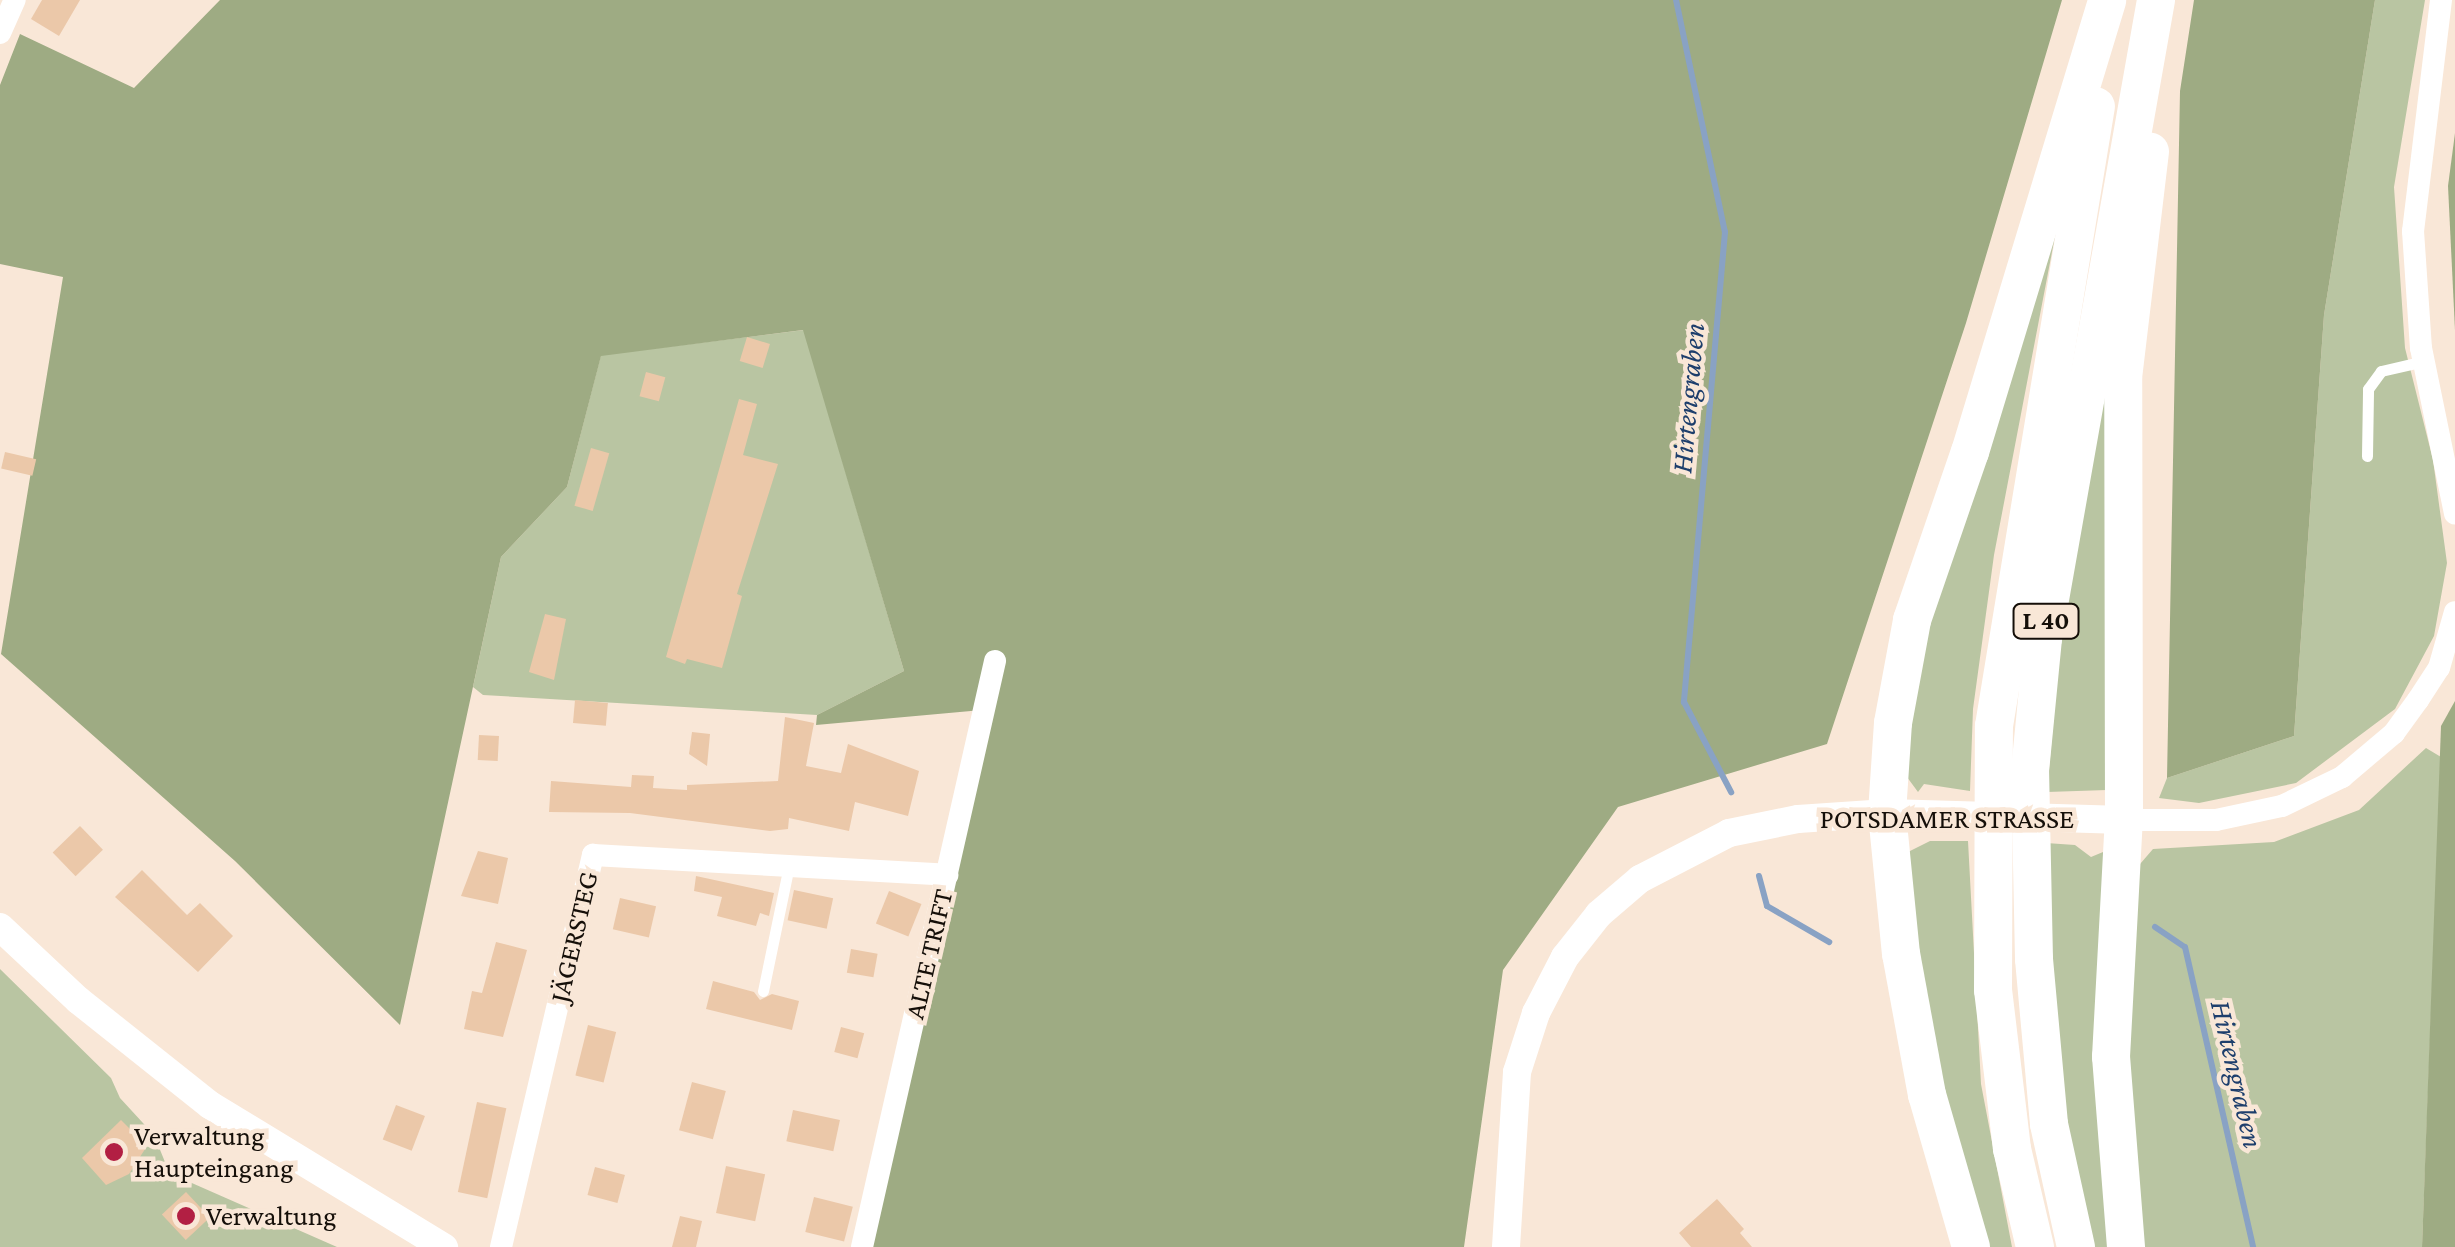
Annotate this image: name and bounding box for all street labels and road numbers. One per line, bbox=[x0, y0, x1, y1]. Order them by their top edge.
road number: L 40 bbox=[2011, 601, 2081, 641]
street label: POTSDAMER STRASSE bbox=[1820, 802, 2074, 836]
street label: JÄGERSTEG bbox=[543, 868, 605, 1006]
street label: ALTE TRIFT bbox=[898, 886, 960, 1022]

